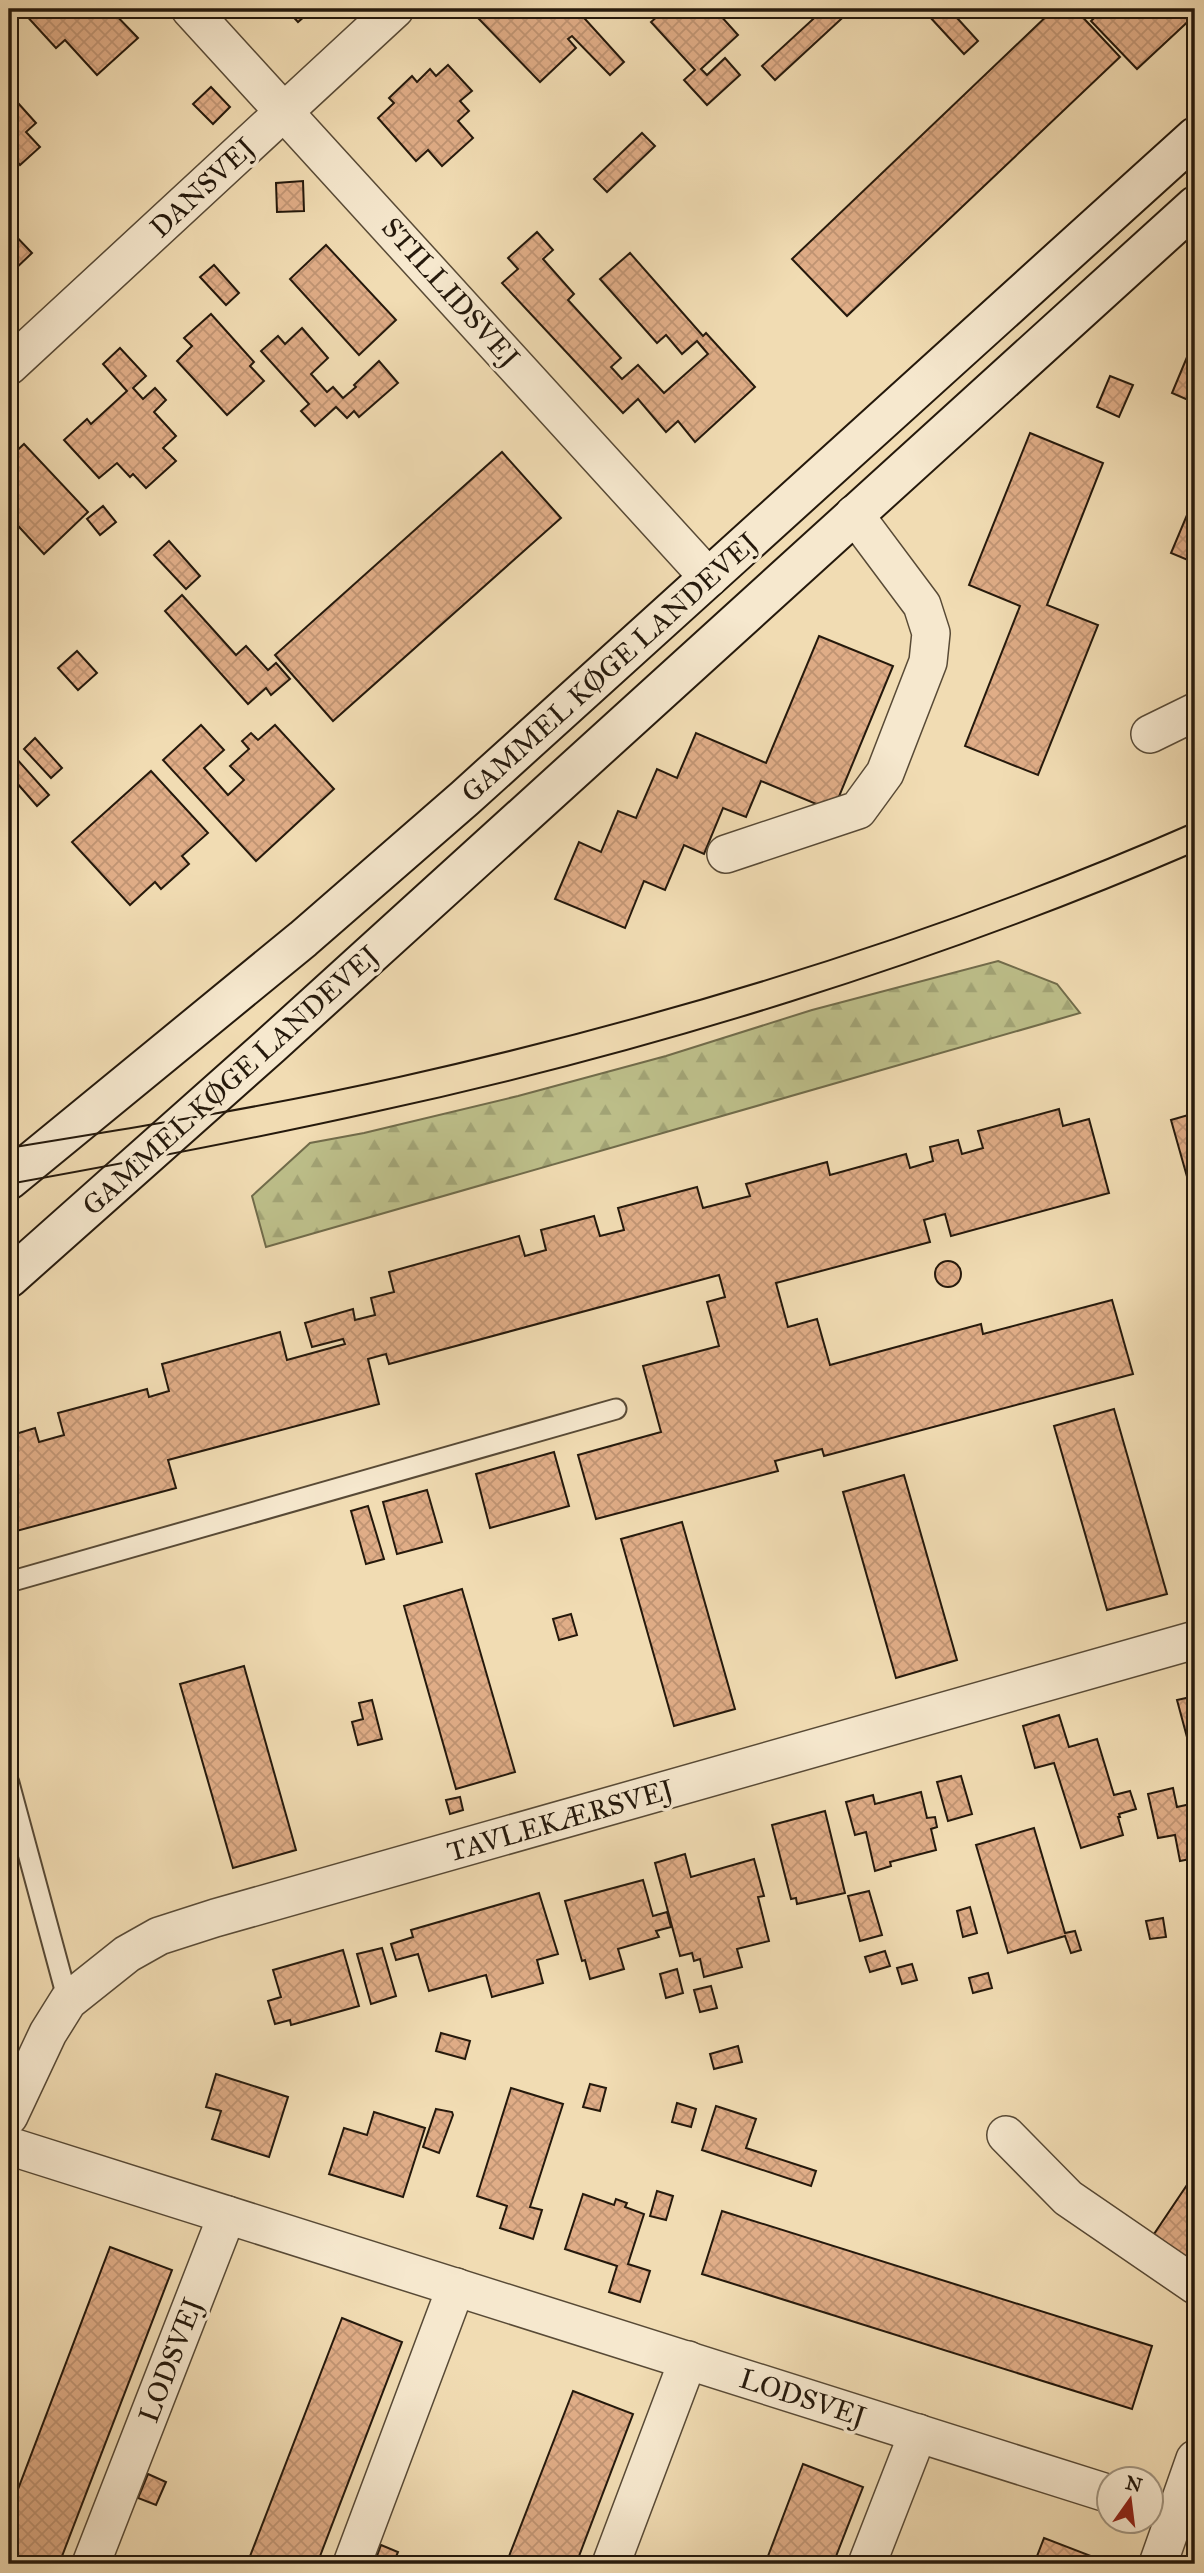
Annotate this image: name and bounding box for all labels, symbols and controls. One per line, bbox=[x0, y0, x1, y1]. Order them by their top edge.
street label: DANSVEJ bbox=[143, 130, 262, 245]
street label: STILLIDSVEJ bbox=[374, 210, 527, 374]
street label: GAMMEL KØGE LANDEVEJ bbox=[454, 525, 765, 810]
street label: GAMMEL KØGE LANDEVEJ bbox=[75, 938, 386, 1223]
street label: TAVLEKÆRSVEJ bbox=[443, 1771, 677, 1869]
street label: LODSVEJ bbox=[131, 2293, 210, 2427]
street label: LODSVEJ bbox=[735, 2361, 870, 2434]
north arrow bbox=[1096, 2464, 1166, 2534]
text: N bbox=[1123, 2471, 1145, 2497]

